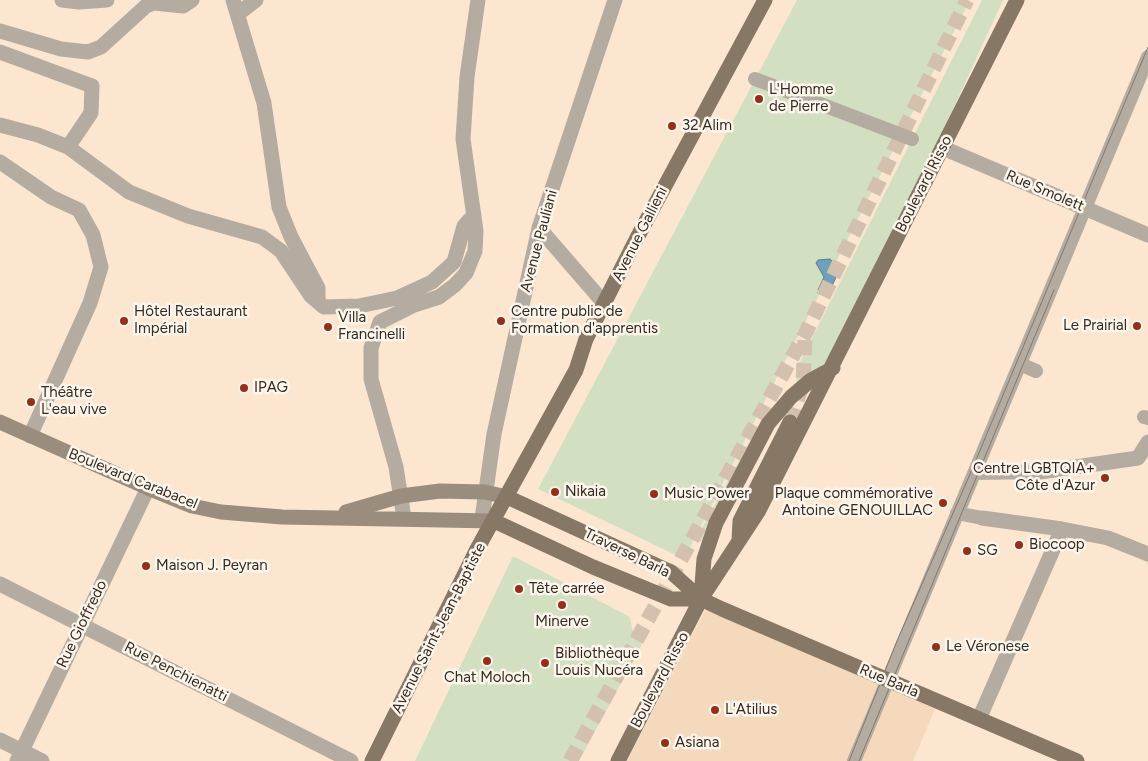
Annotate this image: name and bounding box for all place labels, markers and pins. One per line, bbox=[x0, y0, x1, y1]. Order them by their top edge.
place label: L'Homme de Pierre bbox=[769, 81, 833, 116]
marker: L'Homme de Pierre bbox=[753, 93, 765, 105]
place label: 32 Alim bbox=[682, 117, 732, 135]
marker: 32 Alim bbox=[666, 120, 678, 132]
place label: Hôtel Restaurant Impérial bbox=[134, 303, 248, 338]
place label: Centre public de Formation d'apprentis bbox=[511, 303, 658, 338]
place label: Villa Francinelli bbox=[338, 309, 405, 344]
marker: Hôtel Restaurant Impérial bbox=[118, 315, 130, 327]
marker: Centre public de Formation d'apprentis bbox=[495, 315, 507, 327]
place label: Le Prairial bbox=[1063, 317, 1127, 335]
marker: Le Prairial bbox=[1131, 320, 1143, 332]
marker: Villa Francinelli bbox=[322, 321, 334, 333]
place label: IPAG bbox=[254, 379, 288, 397]
marker: IPAG bbox=[238, 382, 250, 394]
place label: Théâtre L'eau vive bbox=[41, 384, 107, 419]
marker: Théâtre L'eau vive bbox=[25, 396, 37, 408]
place label: Centre LGBTQIA+ Côte d'Azur bbox=[973, 460, 1095, 495]
marker: Centre LGBTQIA+ Côte d'Azur bbox=[1099, 472, 1111, 484]
place label: Nikaia bbox=[565, 483, 606, 501]
place label: Music Power bbox=[664, 485, 749, 503]
place label: Plaque commémorative Antoine GENOUILLAC bbox=[775, 485, 933, 520]
marker: Nikaia bbox=[549, 486, 561, 498]
marker: Music Power bbox=[648, 488, 660, 500]
marker: Plaque commémorative Antoine GENOUILLAC bbox=[937, 497, 949, 509]
place label: Biocoop bbox=[1029, 536, 1085, 554]
marker: Biocoop bbox=[1013, 539, 1025, 551]
place label: SG bbox=[977, 542, 998, 560]
marker: SG bbox=[961, 545, 973, 557]
place label: Maison J. Peyran bbox=[156, 557, 268, 575]
marker: Maison J. Peyran bbox=[140, 560, 152, 572]
place label: Tête carrée bbox=[529, 580, 604, 598]
marker: Tête carrée bbox=[513, 583, 525, 595]
marker: Minerve bbox=[556, 599, 568, 611]
place label: Minerve bbox=[535, 613, 589, 631]
place label: Le Véronese bbox=[946, 638, 1029, 656]
marker: Le Véronese bbox=[930, 641, 942, 653]
place label: Bibliothèque Louis Nucéra bbox=[555, 645, 643, 680]
marker: Chat Moloch bbox=[481, 655, 493, 667]
marker: Bibliothèque Louis Nucéra bbox=[539, 657, 551, 669]
place label: Chat Moloch bbox=[444, 669, 530, 687]
place label: L'Atilius bbox=[725, 701, 777, 719]
marker: L'Atilius bbox=[709, 704, 721, 716]
place label: Asiana bbox=[675, 734, 719, 752]
marker: Asiana bbox=[659, 737, 671, 749]

